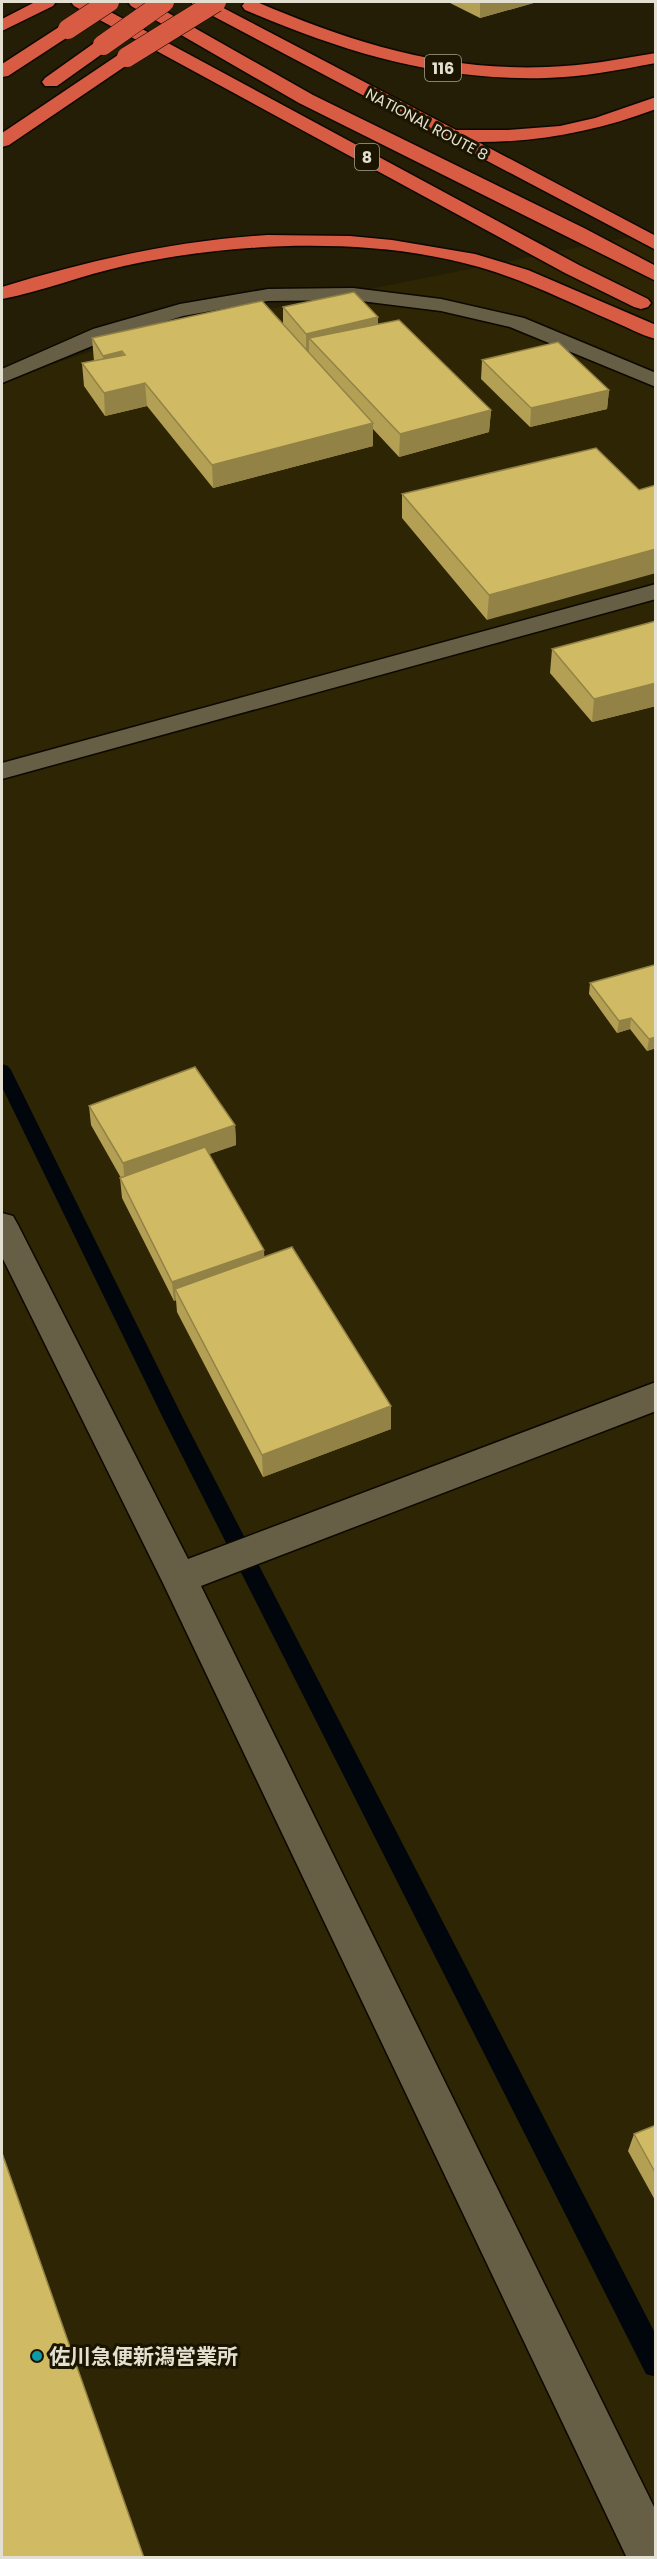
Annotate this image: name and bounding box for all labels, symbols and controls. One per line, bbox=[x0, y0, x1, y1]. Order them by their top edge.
road number: 116 bbox=[425, 55, 461, 81]
street label: NATIONAL ROUTE 8 bbox=[363, 84, 491, 164]
road number: 8 bbox=[355, 144, 379, 170]
place label: 佐川急便新潟営業所 bbox=[49, 2342, 238, 2371]
marker: 佐川急便新潟営業所 bbox=[30, 2349, 44, 2363]

